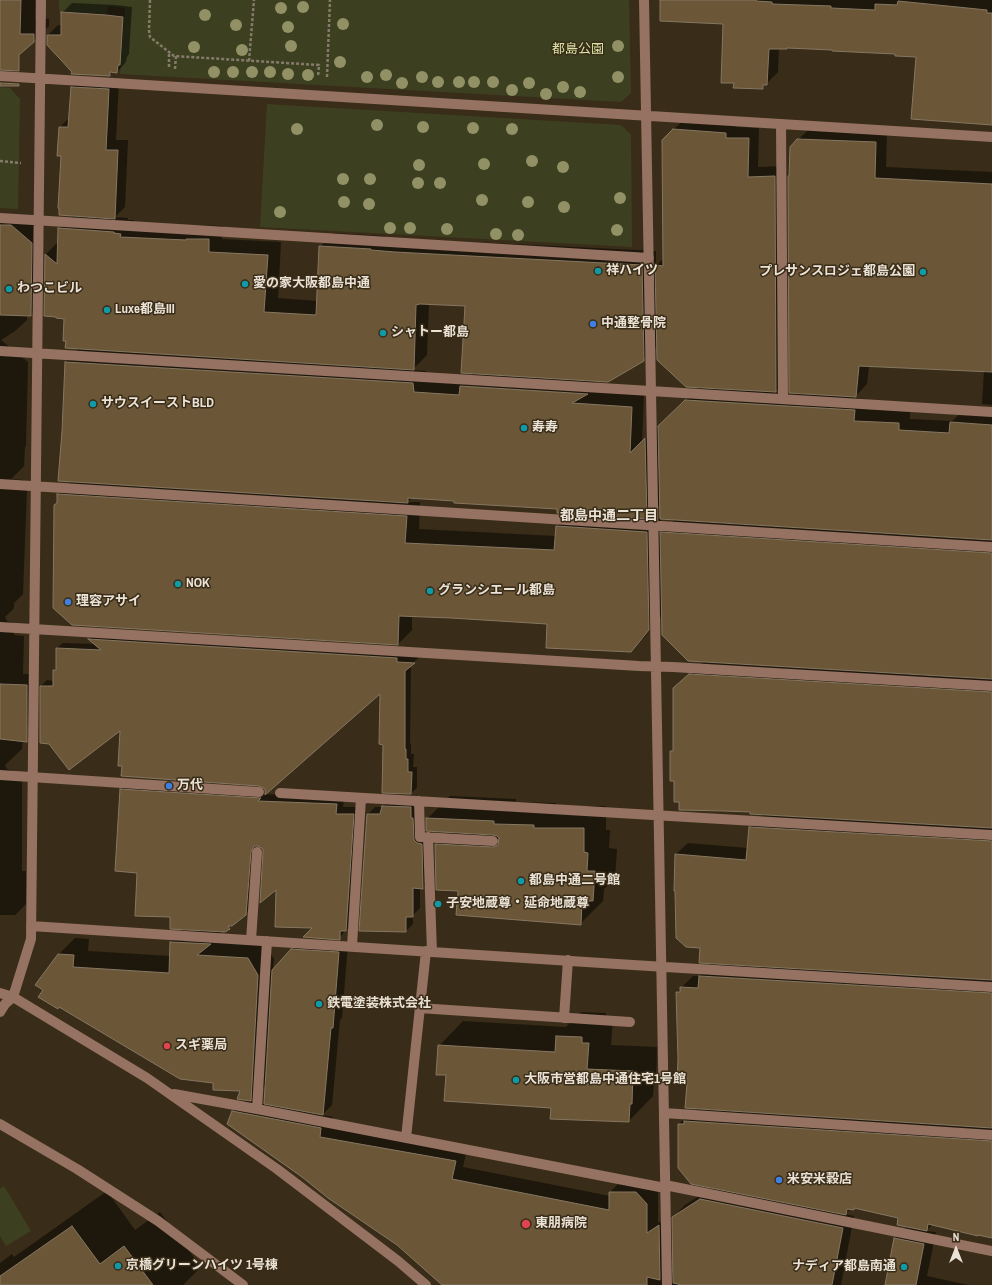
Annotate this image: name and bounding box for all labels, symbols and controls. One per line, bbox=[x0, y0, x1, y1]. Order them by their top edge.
park label: 都島公園 bbox=[552, 42, 604, 58]
place label: 祥ハイツ bbox=[606, 263, 658, 279]
place label: プレサンスロジェ都島公園 bbox=[759, 264, 915, 280]
marker: 祥ハイツ bbox=[593, 266, 603, 276]
marker: プレサンスロジェ都島公園 bbox=[918, 267, 928, 277]
place label: 愛の家大阪都島中通 bbox=[253, 276, 370, 292]
marker: 愛の家大阪都島中通 bbox=[240, 279, 250, 289]
place label: わつこビル bbox=[17, 281, 82, 297]
marker: わつこビル bbox=[4, 284, 14, 294]
place label: Luxe都島III bbox=[115, 302, 175, 318]
marker: Luxe都島III bbox=[102, 305, 112, 315]
place label: 中通整骨院 bbox=[601, 316, 666, 332]
marker: 中通整骨院 bbox=[588, 319, 598, 329]
place label: シャトー都島 bbox=[391, 325, 469, 341]
marker: シャトー都島 bbox=[378, 328, 388, 338]
place label: サウスイーストBLD bbox=[101, 396, 214, 412]
marker: サウスイーストBLD bbox=[88, 399, 98, 409]
place label: 寿寿 bbox=[532, 420, 558, 436]
marker: 寿寿 bbox=[519, 423, 529, 433]
district label: 都島中通二丁目 bbox=[560, 508, 658, 524]
place label: NOK bbox=[186, 576, 210, 592]
marker: NOK bbox=[173, 579, 183, 589]
place label: グランシエール都島 bbox=[438, 583, 555, 599]
marker: グランシエール都島 bbox=[425, 586, 435, 596]
place label: 理容アサイ bbox=[76, 594, 141, 610]
marker: 理容アサイ bbox=[63, 597, 73, 607]
place label: 万代 bbox=[177, 778, 203, 794]
marker: 万代 bbox=[164, 781, 174, 791]
place label: 都島中通二号館 bbox=[529, 873, 620, 889]
marker: 都島中通二号館 bbox=[516, 876, 526, 886]
place label: 子安地蔵尊・延命地蔵尊 bbox=[446, 896, 589, 912]
marker: 子安地蔵尊・延命地蔵尊 bbox=[433, 899, 443, 909]
place label: 鉄電塗装株式会社 bbox=[327, 996, 431, 1012]
marker: 鉄電塗装株式会社 bbox=[314, 999, 324, 1009]
place label: スギ薬局 bbox=[175, 1038, 227, 1054]
marker: スギ薬局 bbox=[162, 1041, 172, 1051]
place label: 大阪市営都島中通住宅1号館 bbox=[524, 1072, 686, 1088]
marker: 大阪市営都島中通住宅1号館 bbox=[511, 1075, 521, 1085]
place label: 米安米穀店 bbox=[787, 1172, 852, 1188]
marker: 米安米穀店 bbox=[774, 1175, 784, 1185]
place label: 東朋病院 bbox=[535, 1216, 587, 1232]
marker: 東朋病院 bbox=[520, 1218, 532, 1230]
north arrow bbox=[936, 1229, 976, 1269]
text: N bbox=[953, 1230, 959, 1244]
place label: 京橋グリーンハイツ 1号棟 bbox=[126, 1258, 278, 1274]
place label: ナディア都島南通 bbox=[792, 1259, 896, 1275]
marker: 京橋グリーンハイツ 1号棟 bbox=[113, 1261, 123, 1271]
marker: ナディア都島南通 bbox=[899, 1262, 909, 1272]

